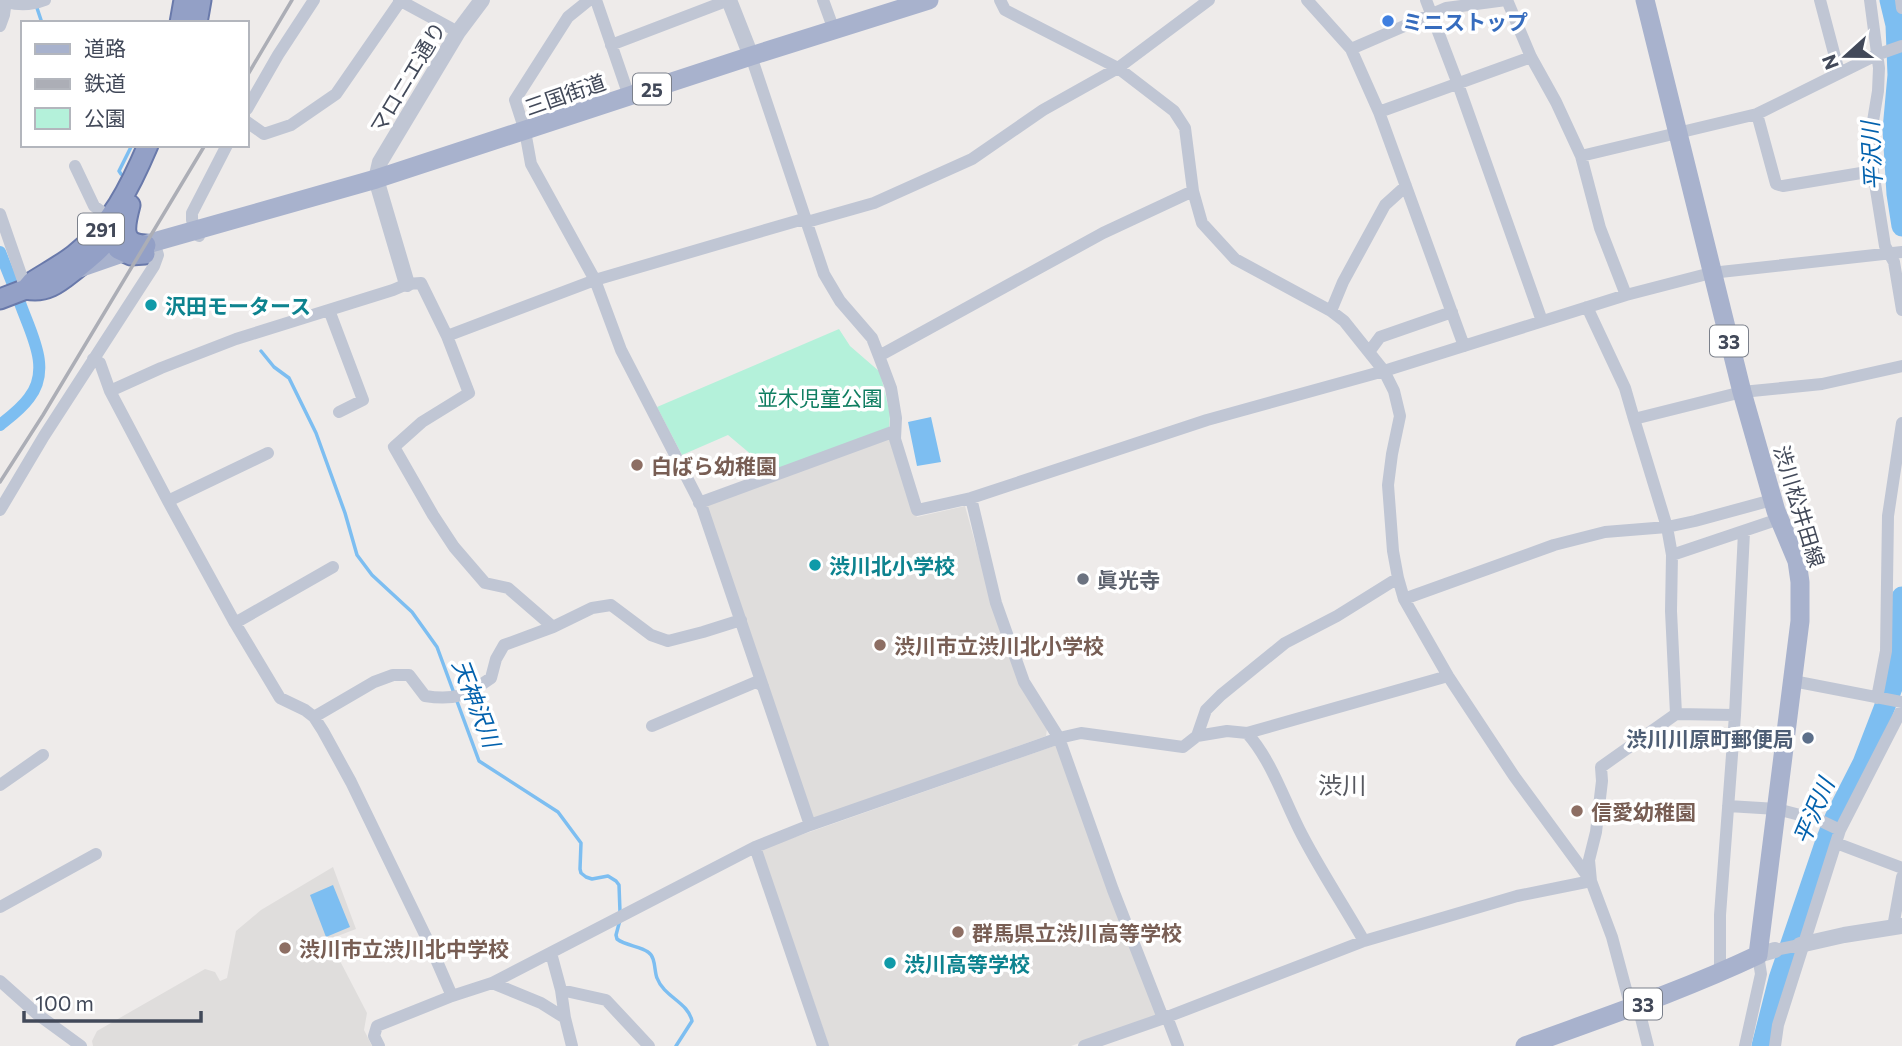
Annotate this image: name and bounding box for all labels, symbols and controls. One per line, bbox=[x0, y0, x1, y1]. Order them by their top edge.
place label: ミニストップ bbox=[1402, 9, 1528, 34]
marker: ミニストップ bbox=[1380, 13, 1396, 29]
street label: マロニエ通り bbox=[364, 17, 450, 137]
legend bbox=[21, 21, 248, 147]
north arrow bbox=[1811, 21, 1881, 91]
text: 道路 bbox=[84, 35, 126, 60]
text: N bbox=[1816, 51, 1843, 73]
street label: 三国街道 bbox=[521, 69, 609, 119]
text: 鉄道 bbox=[84, 70, 126, 95]
road number: 25 bbox=[633, 74, 671, 104]
text: 公園 bbox=[84, 105, 126, 130]
water label: 平沢川 bbox=[1855, 118, 1887, 191]
road number: 291 bbox=[78, 214, 124, 244]
place label: 沢田モータース bbox=[165, 293, 311, 318]
marker: 沢田モータース bbox=[143, 297, 159, 313]
road number: 33 bbox=[1710, 326, 1748, 356]
park label: 並木児童公園 bbox=[757, 385, 883, 410]
street label: 渋川松井田線 bbox=[1770, 442, 1830, 570]
place label: 白ばら幼稚園 bbox=[651, 453, 777, 478]
marker: 白ばら幼稚園 bbox=[629, 457, 645, 473]
place label: 渋川北小学校 bbox=[829, 553, 955, 578]
marker: 渋川北小学校 bbox=[807, 557, 823, 573]
place label: 眞光寺 bbox=[1097, 567, 1160, 592]
marker: 眞光寺 bbox=[1075, 571, 1091, 587]
place label: 渋川市立渋川北小学校 bbox=[894, 633, 1104, 658]
marker: 渋川市立渋川北小学校 bbox=[872, 637, 888, 653]
water label: 天神沢川 bbox=[447, 655, 508, 754]
place label: 渋川川原町郵便局 bbox=[1626, 726, 1794, 751]
marker: 渋川川原町郵便局 bbox=[1800, 730, 1816, 746]
district label: 渋川 bbox=[1318, 770, 1366, 799]
water label: 平沢川 bbox=[1787, 771, 1841, 848]
place label: 信愛幼稚園 bbox=[1591, 799, 1696, 824]
marker: 信愛幼稚園 bbox=[1569, 803, 1585, 819]
place label: 群馬県立渋川高等学校 bbox=[972, 920, 1182, 945]
marker: 群馬県立渋川高等学校 bbox=[950, 924, 966, 940]
place label: 渋川市立渋川北中学校 bbox=[299, 936, 509, 961]
marker: 渋川市立渋川北中学校 bbox=[277, 940, 293, 956]
place label: 渋川高等学校 bbox=[904, 951, 1030, 976]
marker: 渋川高等学校 bbox=[882, 955, 898, 971]
scale bar bbox=[24, 979, 201, 1023]
road number: 33 bbox=[1624, 988, 1662, 1020]
text: 100 m bbox=[35, 990, 94, 1015]

